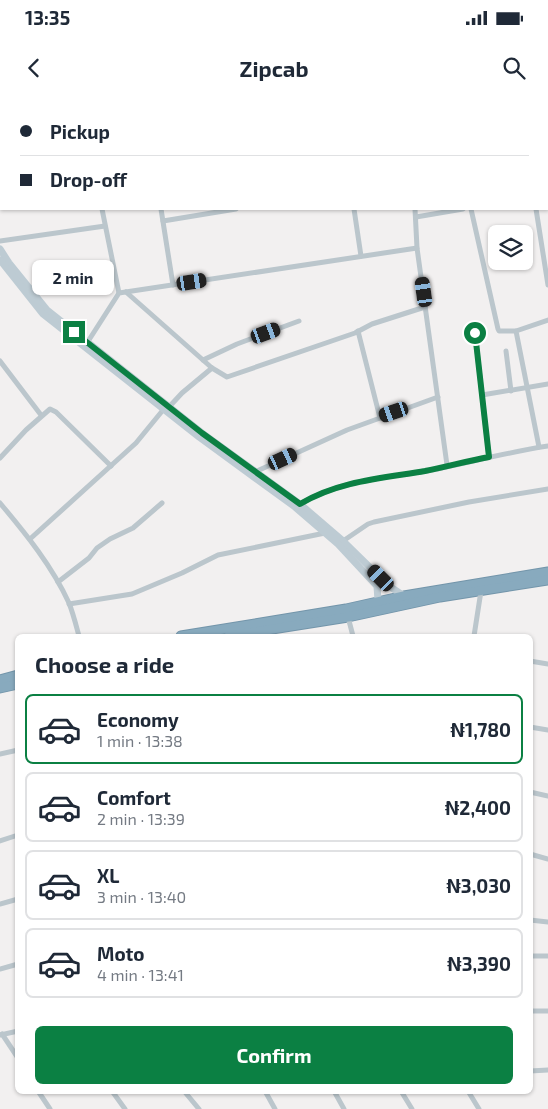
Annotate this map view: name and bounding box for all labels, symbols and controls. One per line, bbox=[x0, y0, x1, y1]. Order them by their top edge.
text: 13:35 bbox=[25, 6, 70, 29]
icon: back bbox=[20, 54, 48, 82]
icon: search bbox=[500, 54, 528, 82]
text: Zipcab bbox=[240, 55, 308, 81]
text: Pickup bbox=[50, 120, 110, 143]
text: Drop-off bbox=[50, 168, 127, 191]
map controls bbox=[488, 225, 533, 270]
button: layers bbox=[488, 225, 533, 270]
callout: 2 min bbox=[33, 260, 115, 294]
text: 2 min bbox=[53, 268, 93, 287]
car bbox=[176, 272, 207, 292]
car bbox=[414, 276, 433, 308]
route end bbox=[63, 321, 85, 343]
car bbox=[249, 321, 282, 345]
route start bbox=[464, 322, 486, 344]
car bbox=[377, 400, 410, 424]
car bbox=[266, 446, 299, 472]
car bbox=[365, 562, 396, 594]
text: Choose a ride bbox=[35, 651, 174, 677]
icon: car bbox=[37, 707, 82, 752]
text: Economy bbox=[97, 708, 179, 731]
text: ₦1,780 bbox=[450, 718, 511, 741]
text: 1 min · 13:38 bbox=[97, 731, 183, 750]
icon: car bbox=[37, 785, 82, 830]
text: Comfort bbox=[97, 786, 171, 809]
text: ₦2,400 bbox=[445, 796, 511, 819]
text: 2 min · 13:39 bbox=[97, 809, 185, 828]
icon: car bbox=[37, 863, 82, 908]
text: XL bbox=[97, 864, 119, 887]
text: ₦3,030 bbox=[446, 874, 511, 897]
text: 3 min · 13:40 bbox=[97, 887, 186, 906]
icon: car bbox=[37, 941, 82, 986]
text: Moto bbox=[97, 942, 145, 965]
text: ₦3,390 bbox=[447, 952, 511, 975]
text: 4 min · 13:41 bbox=[97, 965, 184, 984]
button: Confirm bbox=[35, 1026, 513, 1084]

